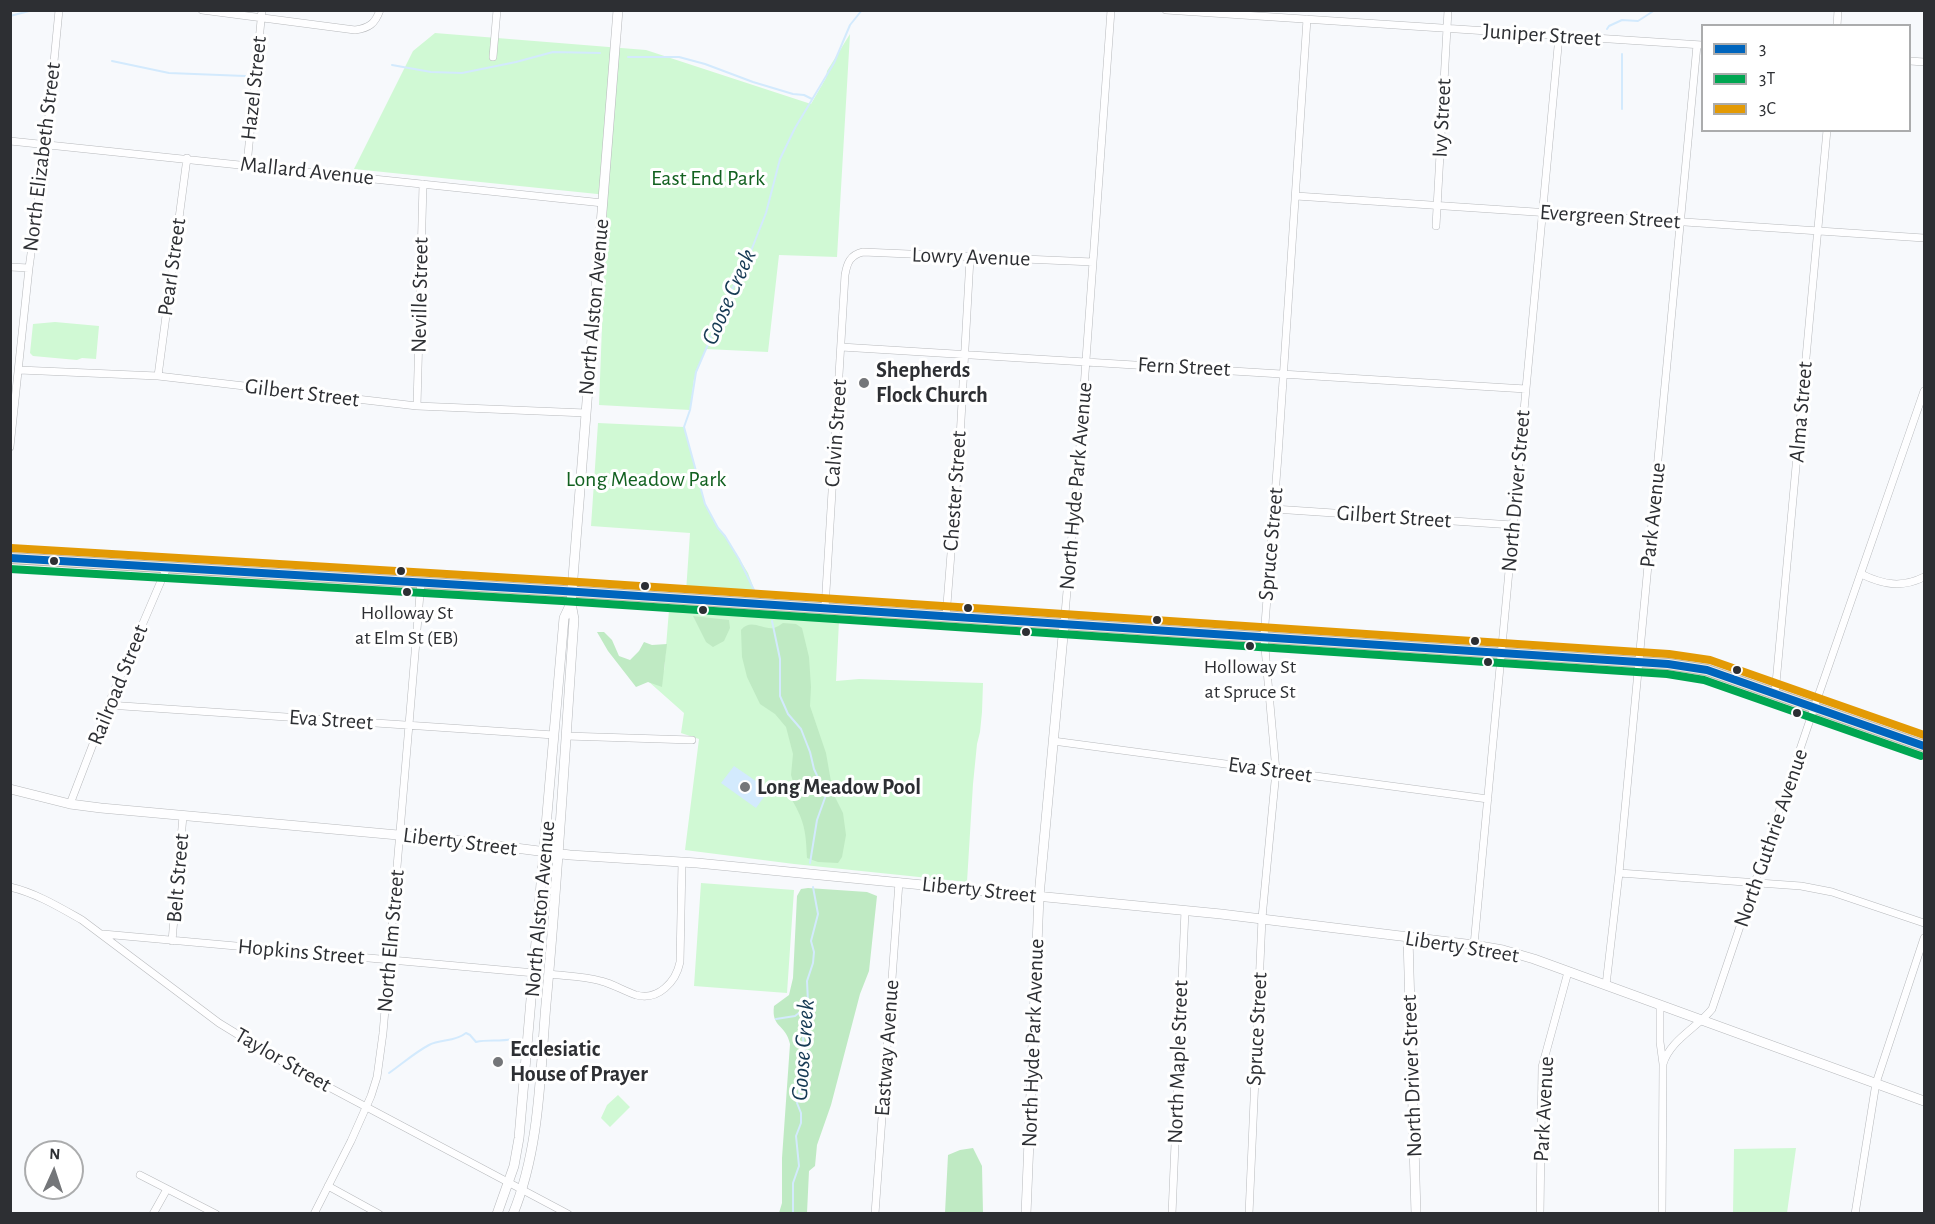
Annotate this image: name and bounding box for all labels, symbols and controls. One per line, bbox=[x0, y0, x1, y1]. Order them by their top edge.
street label: Juniper Street bbox=[1482, 18, 1602, 52]
legend bbox=[1701, 24, 1911, 132]
street label: Hazel Street bbox=[235, 35, 273, 141]
text: 3 bbox=[1759, 40, 1766, 58]
street label: North Elizabeth Street bbox=[17, 61, 67, 253]
text: 3T bbox=[1759, 70, 1775, 88]
street label: Ivy Street bbox=[1427, 78, 1457, 158]
text: 3C bbox=[1759, 100, 1776, 118]
street label: Mallard Avenue bbox=[239, 151, 375, 191]
park label: East End Park bbox=[651, 165, 765, 191]
street label: Evergreen Street bbox=[1539, 199, 1681, 235]
street label: Pearl Street bbox=[152, 216, 192, 318]
street label: North Alston Avenue bbox=[573, 218, 615, 396]
street label: Neville Street bbox=[406, 237, 434, 353]
street label: Lowry Avenue bbox=[911, 242, 1031, 272]
water label: Goose Creek bbox=[695, 245, 763, 349]
street label: Fern Street bbox=[1137, 351, 1231, 383]
place label: Shepherds Flock Church bbox=[876, 357, 988, 408]
street label: Alma Street bbox=[1783, 360, 1819, 464]
street label: Gilbert Street bbox=[243, 373, 361, 413]
marker: Shepherds Flock Church bbox=[857, 376, 871, 390]
street label: Calvin Street bbox=[819, 378, 853, 488]
street label: North Hyde Park Avenue bbox=[1054, 381, 1098, 591]
street label: North Driver Street bbox=[1496, 409, 1536, 573]
street label: Chester Street bbox=[938, 430, 972, 552]
street label: Park Avenue bbox=[1634, 461, 1672, 569]
park label: Long Meadow Park bbox=[566, 466, 726, 492]
street label: Spruce Street bbox=[1253, 486, 1289, 602]
street label: Gilbert Street bbox=[1336, 500, 1452, 534]
unlabelled marker bbox=[48, 555, 60, 567]
unlabelled marker bbox=[395, 565, 407, 577]
unlabelled marker bbox=[639, 580, 651, 592]
marker: Holloway St at Elm St (EB) bbox=[401, 586, 413, 598]
place label: Holloway St at Elm St (EB) bbox=[355, 601, 459, 648]
unlabelled marker bbox=[962, 602, 974, 614]
unlabelled marker bbox=[697, 604, 709, 616]
unlabelled marker bbox=[1151, 614, 1163, 626]
street label: Railroad Street bbox=[82, 621, 154, 749]
unlabelled marker bbox=[1020, 626, 1032, 638]
unlabelled marker bbox=[1469, 635, 1481, 647]
marker: Holloway St at Spruce St bbox=[1244, 640, 1256, 652]
place label: Holloway St at Spruce St bbox=[1204, 655, 1296, 702]
unlabelled marker bbox=[1482, 656, 1494, 668]
unlabelled marker bbox=[1731, 664, 1743, 676]
street label: Eva Street bbox=[288, 704, 374, 736]
unlabelled marker bbox=[1791, 707, 1803, 719]
street label: North Guthrie Avenue bbox=[1728, 745, 1814, 931]
street label: Eva Street bbox=[1226, 751, 1314, 789]
place label: Long Meadow Pool bbox=[757, 774, 921, 800]
marker: Long Meadow Pool bbox=[738, 780, 752, 794]
street label: North Alston Avenue bbox=[519, 820, 561, 998]
street label: Liberty Street bbox=[401, 822, 519, 862]
street label: Belt Street bbox=[161, 832, 195, 924]
street label: North Elm Street bbox=[372, 868, 410, 1014]
street label: Liberty Street bbox=[921, 871, 1037, 909]
street label: Liberty Street bbox=[1403, 925, 1521, 969]
street label: Hopkins Street bbox=[237, 933, 365, 971]
street label: North Hyde Park Avenue bbox=[1016, 938, 1050, 1148]
street label: Spruce Street bbox=[1241, 972, 1273, 1086]
street label: Eastway Avenue bbox=[869, 979, 905, 1117]
street label: North Maple Street bbox=[1162, 980, 1194, 1144]
street label: North Driver Street bbox=[1396, 994, 1428, 1158]
water label: Goose Creek bbox=[785, 998, 821, 1102]
street label: Taylor Street bbox=[230, 1022, 336, 1098]
place label: Ecclesiatic House of Prayer bbox=[510, 1036, 648, 1088]
marker: Ecclesiatic House of Prayer bbox=[491, 1055, 505, 1069]
street label: Park Avenue bbox=[1528, 1056, 1560, 1162]
north arrow bbox=[24, 1140, 84, 1200]
text: N bbox=[49, 1146, 61, 1162]

